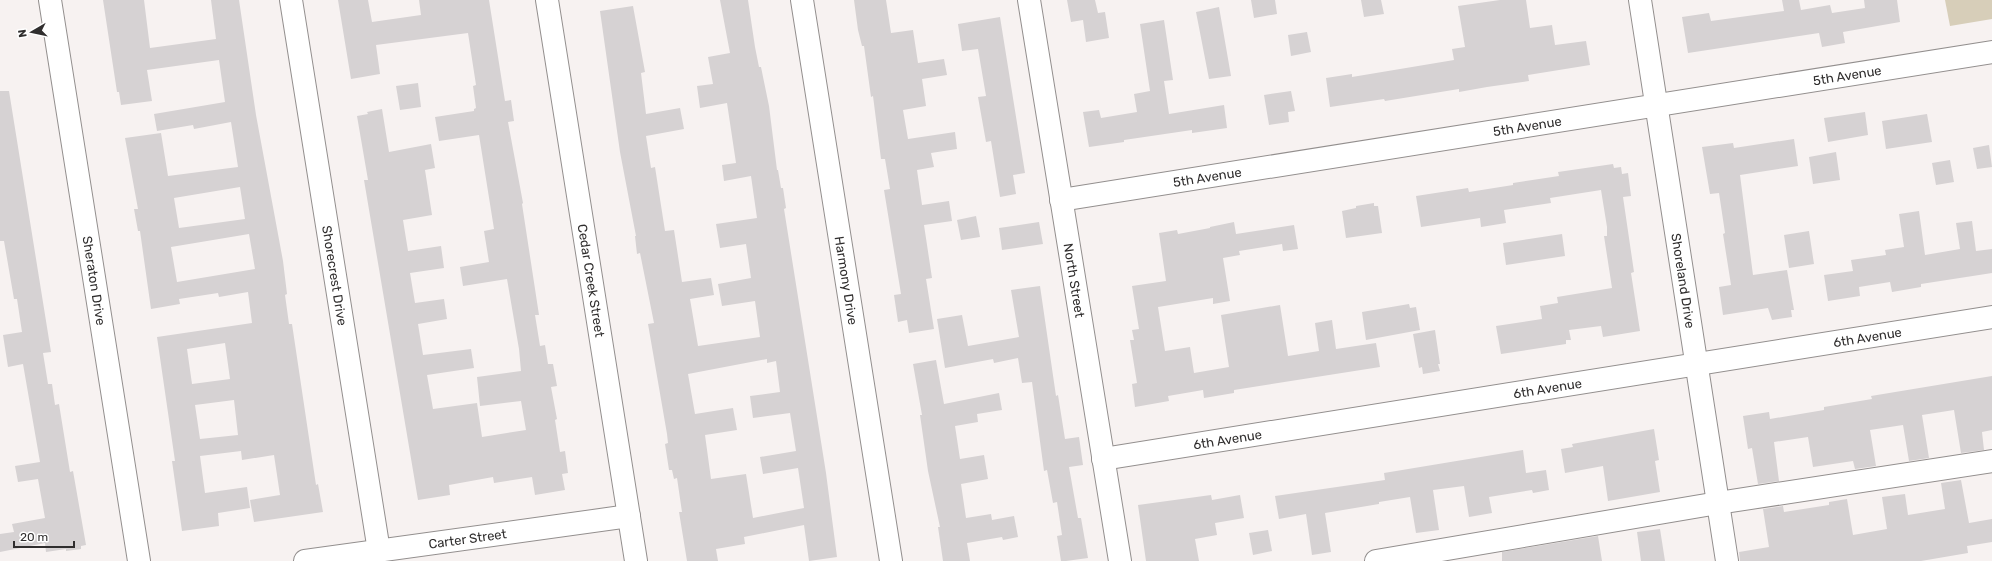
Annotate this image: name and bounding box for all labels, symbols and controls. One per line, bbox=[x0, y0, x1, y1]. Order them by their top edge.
north arrow bbox=[12, 12, 52, 52]
text: N bbox=[16, 28, 30, 38]
street label: 5th Avenue bbox=[1812, 62, 1882, 88]
street label: 5th Avenue bbox=[1492, 113, 1562, 139]
street label: 5th Avenue bbox=[1172, 164, 1242, 190]
street label: Cedar Creek Street bbox=[575, 223, 608, 338]
street label: Shorecrest Drive bbox=[320, 224, 350, 327]
street label: Shoreland Drive bbox=[1669, 232, 1698, 329]
street label: Sheraton Drive bbox=[80, 235, 109, 326]
street label: Harmony Drive bbox=[832, 235, 861, 326]
street label: North Street bbox=[1061, 242, 1088, 319]
street label: 6th Avenue bbox=[1832, 324, 1903, 350]
street label: 6th Avenue bbox=[1512, 375, 1583, 401]
street label: 6th Avenue bbox=[1192, 426, 1263, 452]
scale bar bbox=[14, 523, 74, 549]
street label: Carter Street bbox=[427, 526, 507, 551]
text: 20 m bbox=[20, 530, 48, 544]

